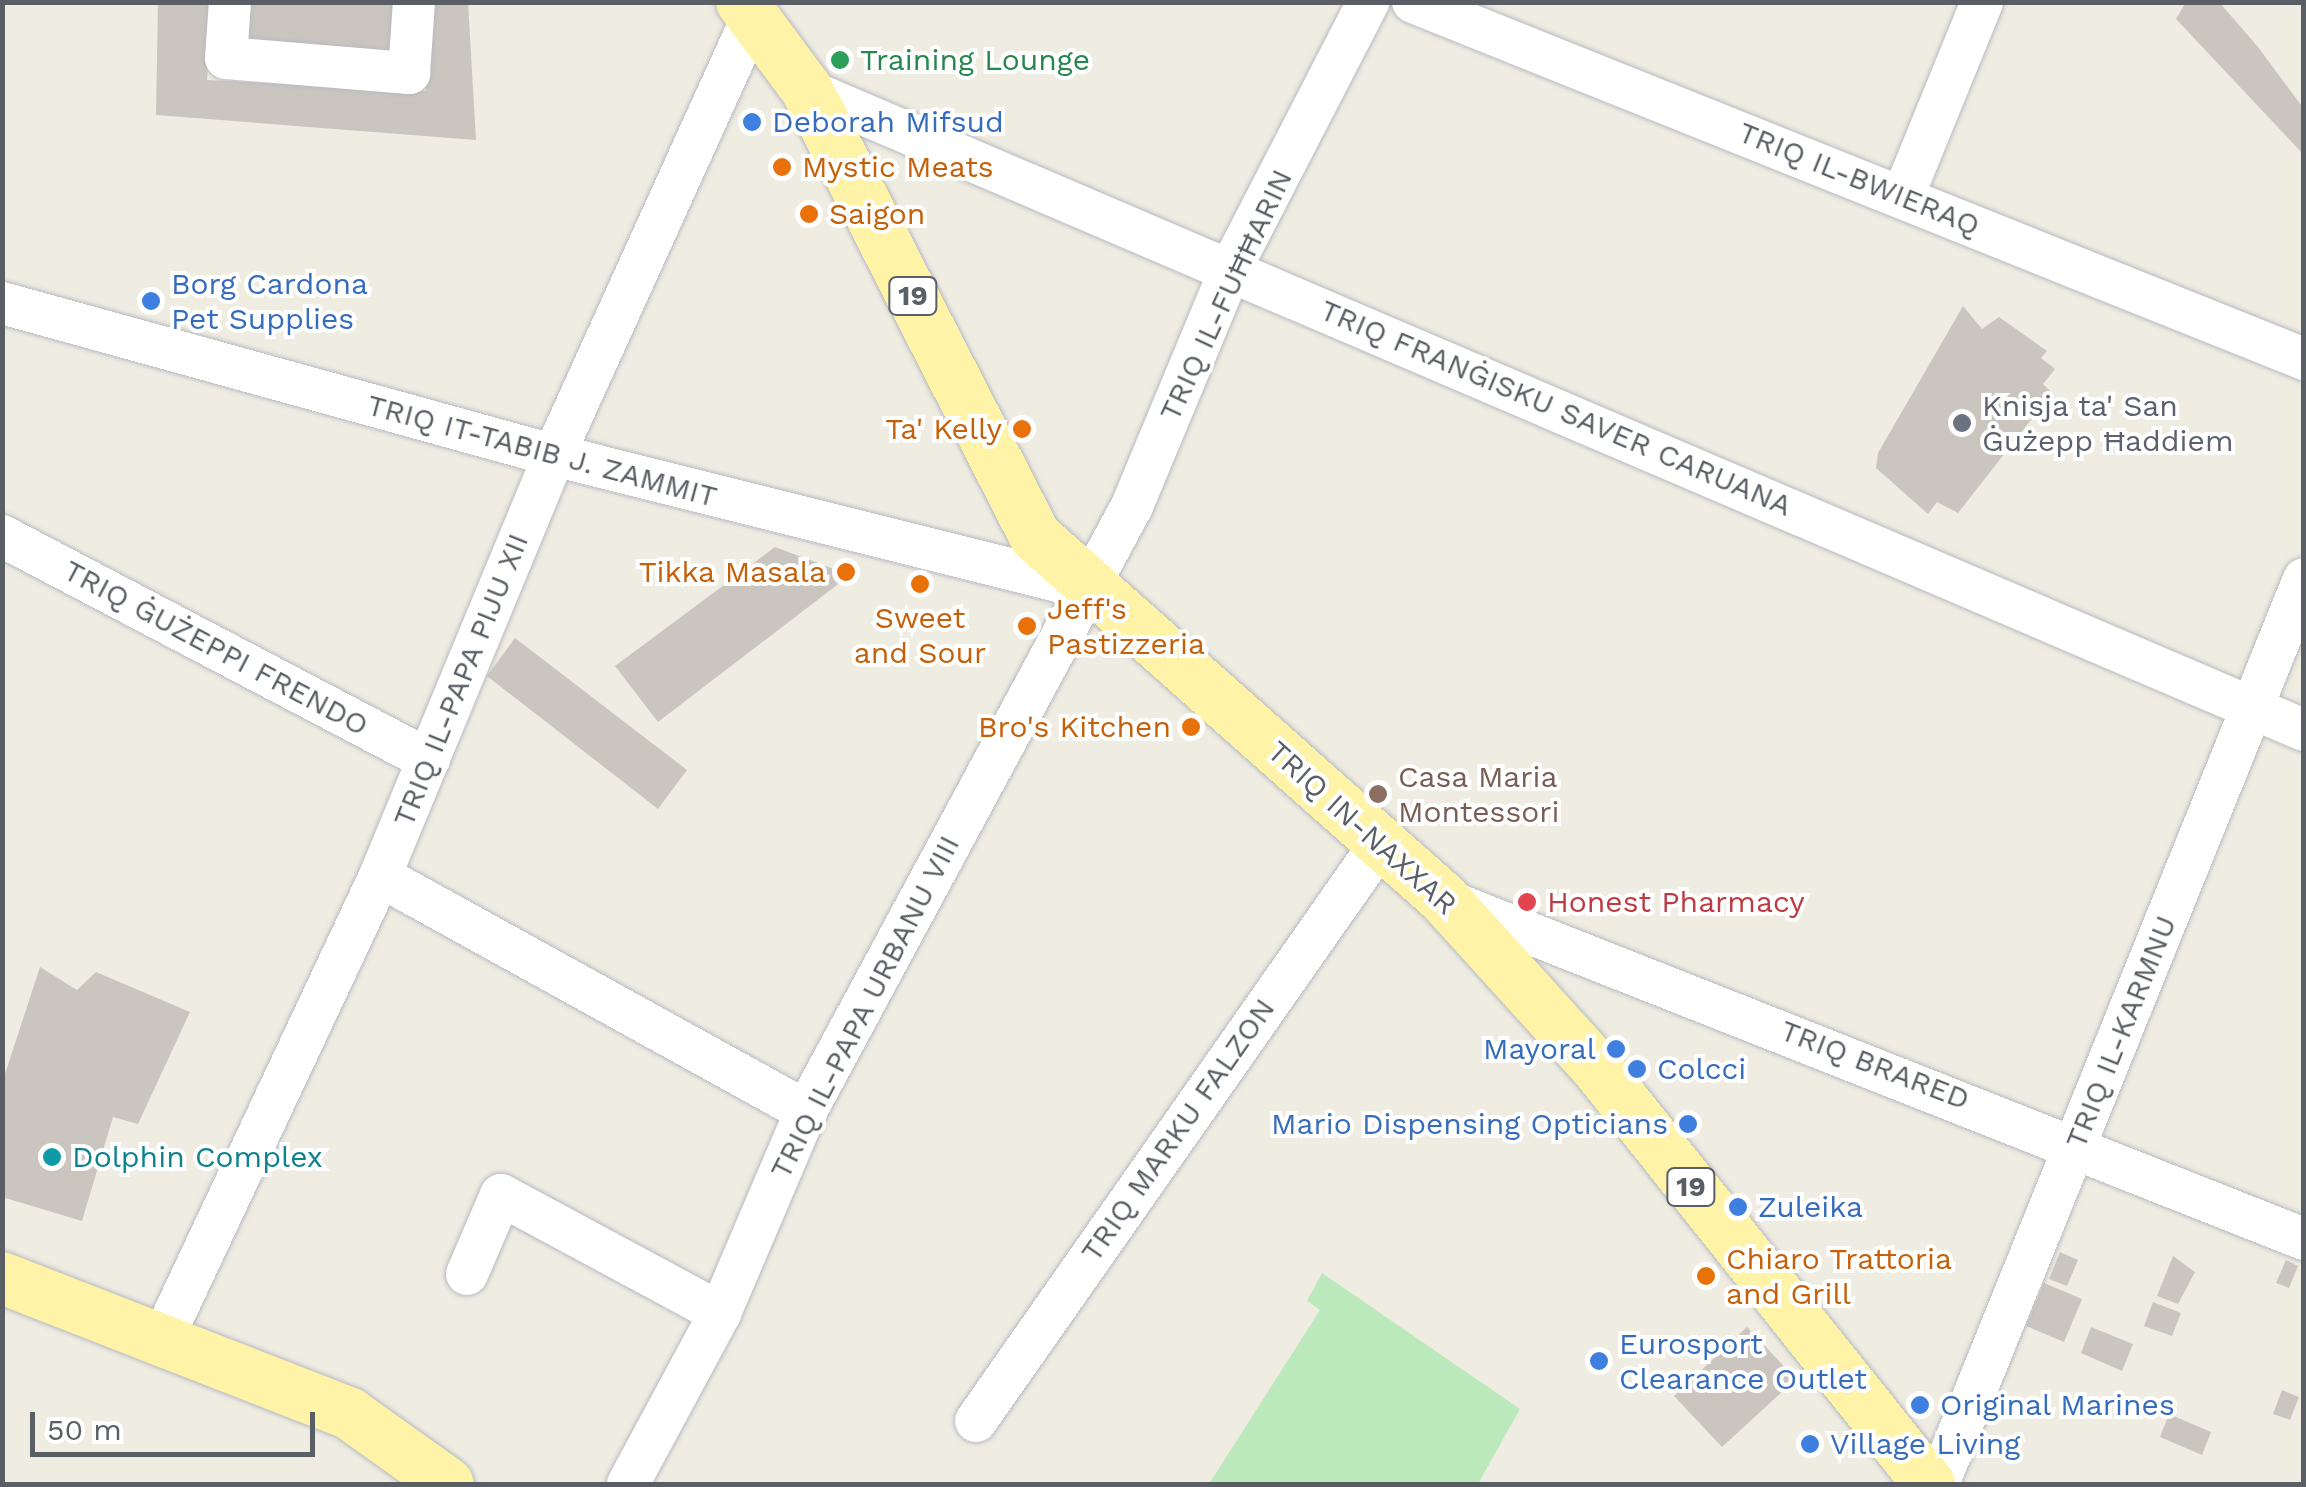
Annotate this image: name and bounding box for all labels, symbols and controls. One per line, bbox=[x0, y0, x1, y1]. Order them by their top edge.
place label: Training Lounge bbox=[860, 42, 1090, 78]
marker: Training Lounge bbox=[829, 49, 851, 71]
place label: Deborah Mifsud bbox=[772, 104, 1004, 140]
marker: Deborah Mifsud bbox=[741, 111, 763, 133]
street label: TRIQ IL-BWIERAQ bbox=[1733, 114, 1985, 244]
place label: Mystic Meats bbox=[802, 149, 994, 185]
marker: Mystic Meats bbox=[771, 156, 793, 178]
street label: TRIQ IL-FUĦĦARIN bbox=[1152, 164, 1300, 426]
place label: Saigon bbox=[829, 196, 925, 232]
marker: Saigon bbox=[798, 203, 820, 225]
place label: Borg Cardona Pet Supplies bbox=[171, 266, 368, 336]
road number: 19 bbox=[888, 273, 938, 319]
marker: Borg Cardona Pet Supplies bbox=[140, 290, 162, 312]
street label: TRIQ FRANĠISKU SAVER CARUANA bbox=[1315, 292, 1797, 524]
street label: TRIQ IT-TABIB J. ZAMMIT bbox=[363, 387, 721, 515]
place label: Knisja ta' San Ġużepp Ħaddiem bbox=[1982, 388, 2233, 458]
place label: Ta' Kelly bbox=[885, 411, 1002, 447]
marker: Knisja ta' San Ġużepp Ħaddiem bbox=[1951, 412, 1973, 434]
marker: Ta' Kelly bbox=[1011, 418, 1033, 440]
street label: TRIQ IL-PAPA PIJU XII bbox=[385, 528, 537, 832]
street label: TRIQ ĠUŻEPPI FRENDO bbox=[58, 552, 374, 744]
place label: Tikka Masala bbox=[638, 554, 826, 590]
marker: Tikka Masala bbox=[835, 561, 857, 583]
marker: Sweet and Sour bbox=[909, 573, 931, 595]
place label: Jeff's Pastizzeria bbox=[1047, 591, 1205, 662]
place label: Sweet and Sour bbox=[854, 600, 986, 670]
marker: Jeff's Pastizzeria bbox=[1016, 615, 1038, 637]
place label: Bro's Kitchen bbox=[978, 709, 1171, 745]
marker: Bro's Kitchen bbox=[1180, 716, 1202, 738]
street label: TRIQ IN-NAXXAR bbox=[1260, 734, 1464, 922]
place label: Casa Maria Montessori bbox=[1398, 759, 1559, 830]
marker: Casa Maria Montessori bbox=[1367, 783, 1389, 805]
street label: TRIQ IL-PAPA URBANU VIII bbox=[762, 828, 968, 1186]
place label: Honest Pharmacy bbox=[1547, 884, 1805, 920]
marker: Honest Pharmacy bbox=[1516, 891, 1538, 913]
street label: TRIQ IL-KARMNU bbox=[2058, 911, 2184, 1153]
street label: TRIQ MARKU FALZON bbox=[1073, 991, 1283, 1269]
street label: TRIQ BRARED bbox=[1775, 1012, 1975, 1118]
place label: Mayoral bbox=[1483, 1031, 1596, 1067]
marker: Mayoral bbox=[1605, 1038, 1627, 1060]
place label: Colcci bbox=[1657, 1051, 1746, 1087]
marker: Colcci bbox=[1626, 1058, 1648, 1080]
place label: Mario Dispensing Opticians bbox=[1271, 1106, 1668, 1142]
marker: Mario Dispensing Opticians bbox=[1677, 1113, 1699, 1135]
place label: Dolphin Complex bbox=[72, 1139, 323, 1175]
marker: Dolphin Complex bbox=[41, 1146, 63, 1168]
road number: 19 bbox=[1666, 1164, 1716, 1210]
place label: Zuleika bbox=[1758, 1189, 1863, 1225]
marker: Zuleika bbox=[1727, 1196, 1749, 1218]
place label: Chiaro Trattoria and Grill bbox=[1726, 1241, 1953, 1312]
marker: Chiaro Trattoria and Grill bbox=[1695, 1265, 1717, 1287]
place label: Eurosport Clearance Outlet bbox=[1619, 1326, 1867, 1396]
marker: Eurosport Clearance Outlet bbox=[1588, 1350, 1610, 1372]
place label: Original Marines bbox=[1940, 1387, 2176, 1423]
scale bar bbox=[35, 1392, 320, 1454]
marker: Original Marines bbox=[1909, 1394, 1931, 1416]
text: 50 m bbox=[47, 1412, 122, 1447]
place label: Village Living bbox=[1830, 1426, 2020, 1462]
marker: Village Living bbox=[1799, 1433, 1821, 1455]

